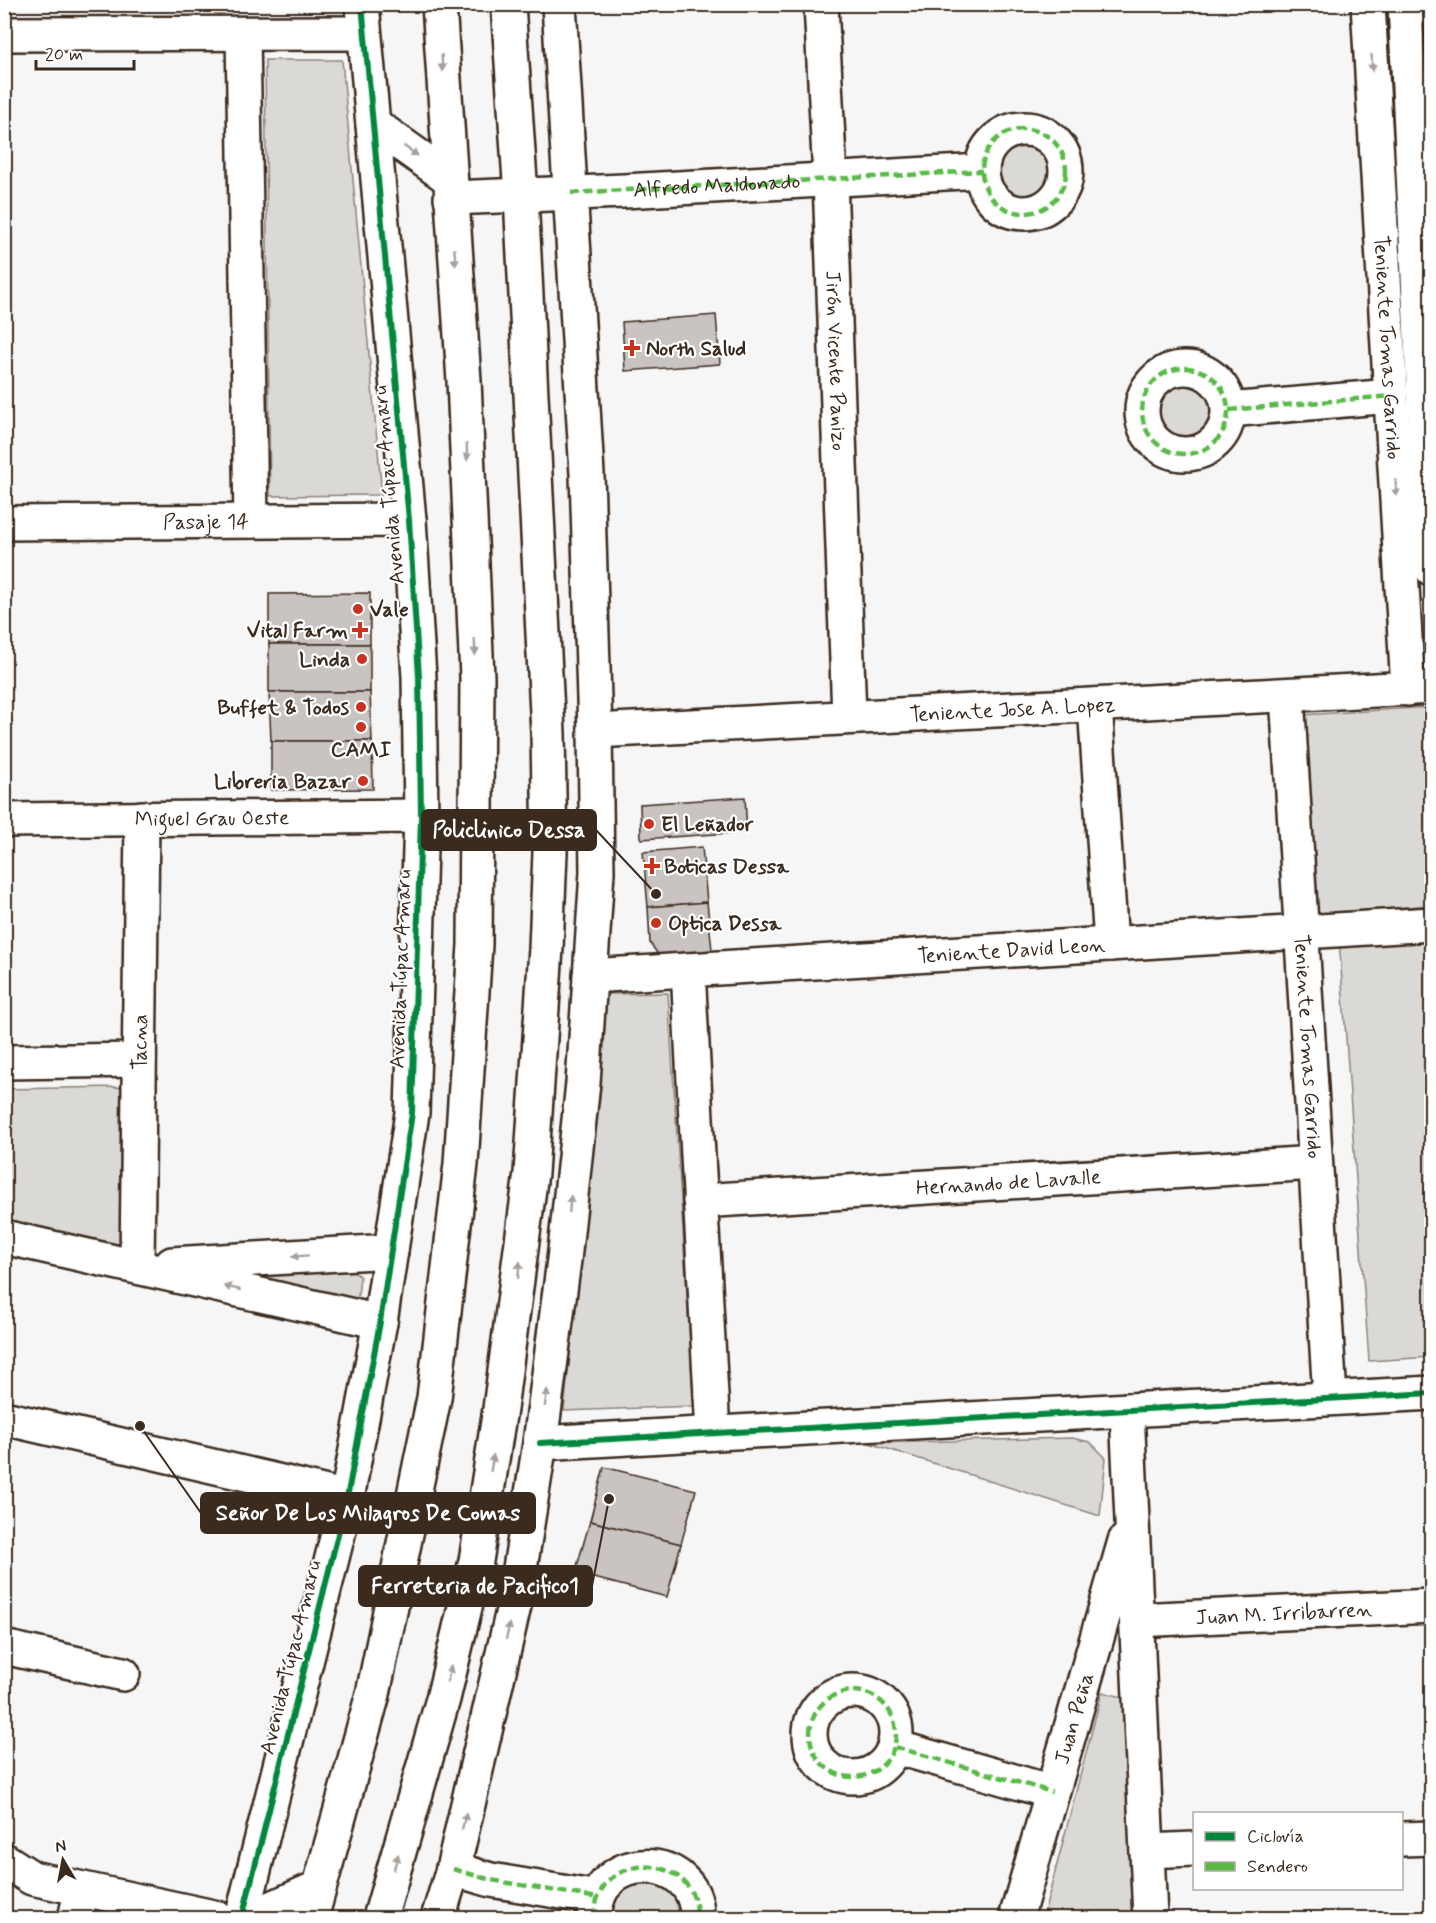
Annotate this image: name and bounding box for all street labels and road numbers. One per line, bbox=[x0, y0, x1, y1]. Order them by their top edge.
street label: Alfredo Maldonado bbox=[633, 168, 801, 205]
street label: Teniente Tomas Garrido bbox=[1367, 235, 1408, 460]
street label: Jirón Vicente Panizo bbox=[818, 270, 853, 451]
street label: Avenida Túpac Amaru bbox=[366, 384, 412, 585]
street label: Pasaje 14 bbox=[163, 508, 249, 537]
street label: Teniente Jose A. Lopez bbox=[909, 691, 1116, 729]
street label: Miguel Grau Oeste bbox=[135, 804, 289, 836]
street label: Avenida Túpac Amaru bbox=[384, 869, 418, 1069]
street label: Teniente David Leon bbox=[916, 931, 1107, 971]
street label: Teniente Tomas Garrido bbox=[1287, 934, 1328, 1159]
street label: Tacna bbox=[126, 1014, 155, 1070]
street label: Hernando de Lavalle bbox=[915, 1163, 1102, 1203]
street label: Avenida Túpac Amaru bbox=[253, 1557, 329, 1757]
street label: Juan M. Irribarren bbox=[1195, 1596, 1374, 1632]
street label: Juan Peña bbox=[1048, 1669, 1101, 1767]

